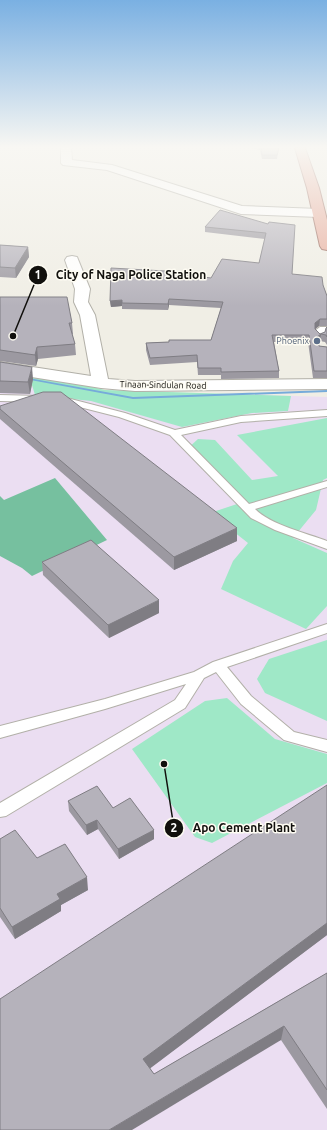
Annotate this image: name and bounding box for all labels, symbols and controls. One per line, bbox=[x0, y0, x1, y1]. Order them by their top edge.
callout: City of Naga Police Station bbox=[28, 263, 214, 287]
text: 1 bbox=[35, 268, 41, 281]
text: City of Naga Police Station bbox=[56, 268, 206, 281]
place label: Phoenix bbox=[276, 336, 309, 346]
marker: Phoenix bbox=[312, 336, 322, 346]
street label: Tinaan-Sindulan Road bbox=[119, 379, 207, 391]
callout: Apo Cement Plant bbox=[164, 816, 303, 840]
text: 2 bbox=[171, 821, 178, 834]
text: Apo Cement Plant bbox=[193, 821, 295, 834]

